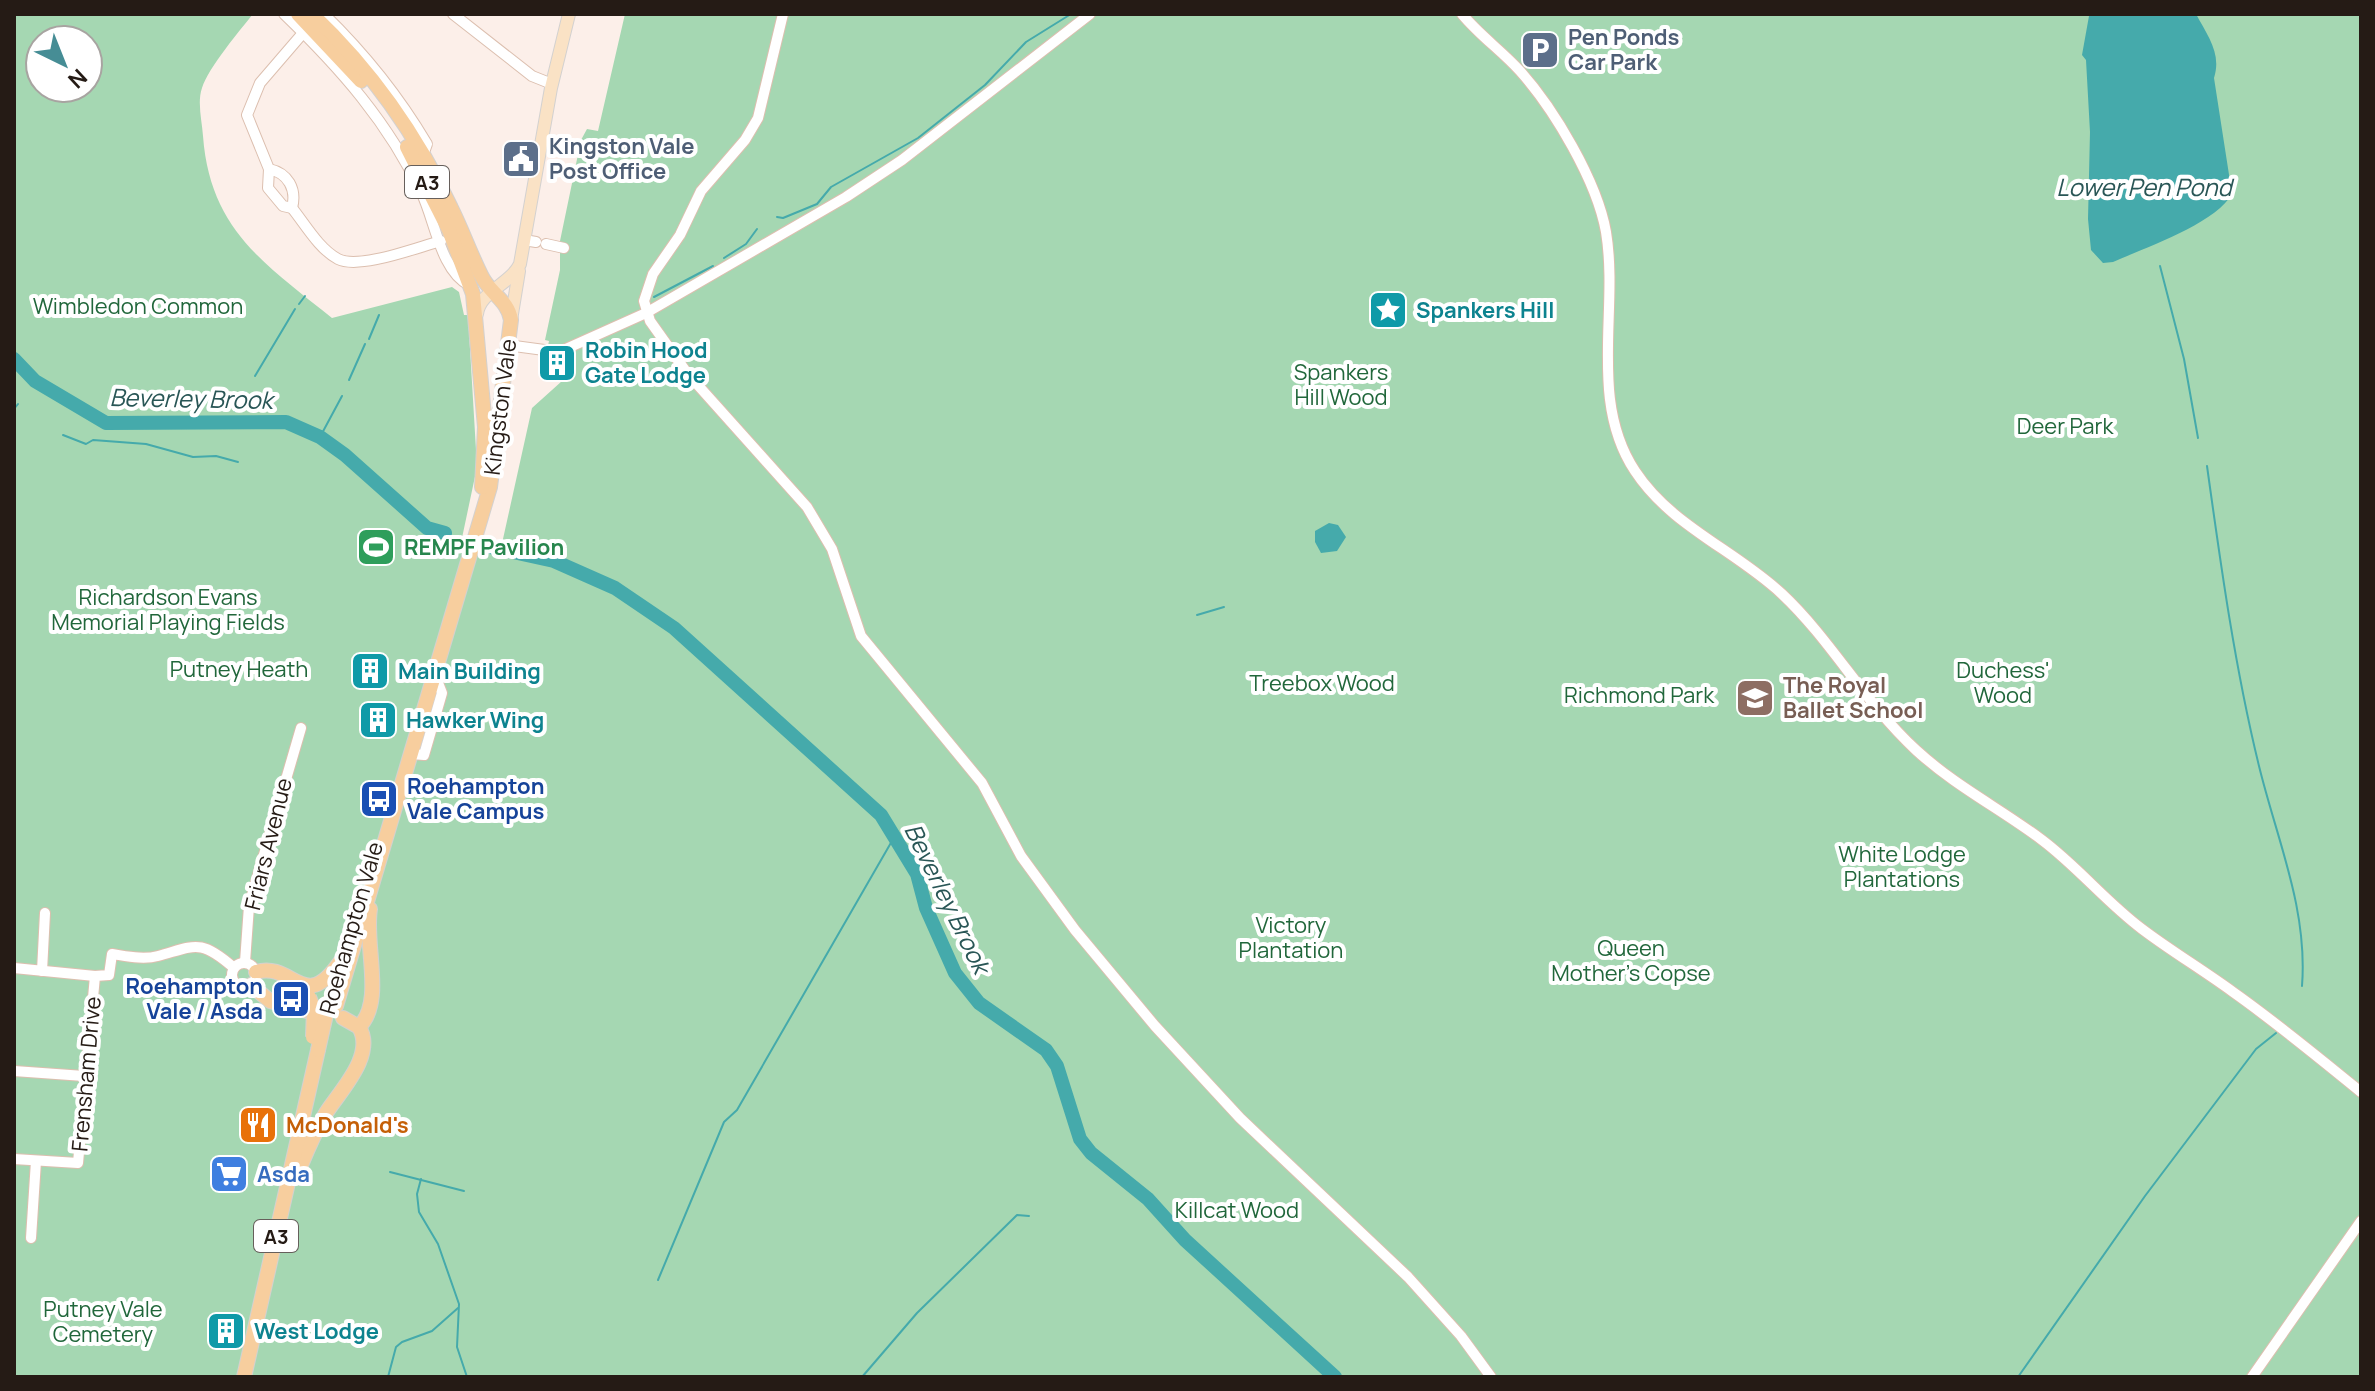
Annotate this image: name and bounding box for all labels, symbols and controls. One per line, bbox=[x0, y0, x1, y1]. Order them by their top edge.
place label: Pen Ponds Car Park bbox=[1568, 22, 1680, 77]
north arrow bbox=[24, 24, 104, 104]
parking icon: Pen Ponds Car Park bbox=[1519, 29, 1561, 71]
text: N bbox=[62, 62, 94, 95]
place label: Kingston Vale Post Office bbox=[549, 131, 695, 186]
public building icon: Kingston Vale Post Office bbox=[500, 138, 542, 180]
road number: A3 bbox=[405, 166, 449, 198]
water label: Lower Pen Pond bbox=[2056, 170, 2235, 203]
place icon: Spankers Hill bbox=[1367, 289, 1409, 331]
park label: Wimbledon Common bbox=[33, 291, 243, 321]
place label: Spankers Hill bbox=[1416, 295, 1554, 325]
place label: Robin Hood Gate Lodge bbox=[585, 335, 708, 390]
street label: Kingston Vale bbox=[477, 337, 523, 477]
building icon: Robin Hood Gate Lodge bbox=[536, 342, 578, 384]
park label: Spankers Hill Wood bbox=[1294, 357, 1388, 412]
water label: Beverley Brook bbox=[109, 380, 276, 416]
park label: Deer Park bbox=[2017, 411, 2114, 441]
sports icon: REMPF Pavilion bbox=[355, 526, 397, 568]
place label: REMPF Pavilion bbox=[404, 532, 564, 562]
park label: Richardson Evans Memorial Playing Fields bbox=[51, 582, 285, 637]
building icon: Main Building bbox=[349, 650, 391, 692]
park label: Putney Heath bbox=[170, 654, 308, 684]
park label: Duchess' Wood bbox=[1956, 655, 2050, 710]
place label: Main Building bbox=[398, 656, 541, 686]
park label: Treebox Wood bbox=[1249, 668, 1395, 698]
place label: The Royal Ballet School bbox=[1783, 670, 1923, 725]
school or university icon: The Royal Ballet School bbox=[1734, 677, 1776, 719]
park label: Richmond Park bbox=[1564, 680, 1715, 710]
building icon: Hawker Wing bbox=[357, 699, 399, 741]
place label: Hawker Wing bbox=[406, 705, 544, 735]
place label: Roehampton Vale Campus bbox=[407, 771, 545, 826]
street label: Friars Avenue bbox=[237, 775, 299, 913]
bus stop icon: Roehampton Vale Campus bbox=[358, 778, 400, 820]
water label: Beverley Brook bbox=[897, 818, 1000, 981]
street label: Roehampton Vale bbox=[312, 838, 390, 1018]
park label: White Lodge Plantations bbox=[1838, 839, 1966, 894]
park label: Victory Plantation bbox=[1239, 910, 1343, 965]
park label: Queen Mother's Copse bbox=[1551, 933, 1711, 988]
place label: Roehampton Vale / Asda bbox=[126, 971, 263, 1026]
bus stop icon: Roehampton Vale / Asda bbox=[270, 978, 312, 1020]
street label: Frensham Drive bbox=[64, 995, 108, 1153]
restaurant icon: McDonald's bbox=[237, 1104, 279, 1146]
place label: McDonald's bbox=[286, 1110, 409, 1140]
supermarket icon: Asda bbox=[208, 1153, 250, 1195]
place label: Asda bbox=[257, 1159, 310, 1189]
park label: Killcat Wood bbox=[1175, 1195, 1299, 1225]
road number: A3 bbox=[254, 1220, 298, 1252]
park label: Putney Vale Cemetery bbox=[43, 1294, 163, 1349]
building icon: West Lodge bbox=[205, 1310, 247, 1352]
place label: West Lodge bbox=[254, 1316, 379, 1346]

